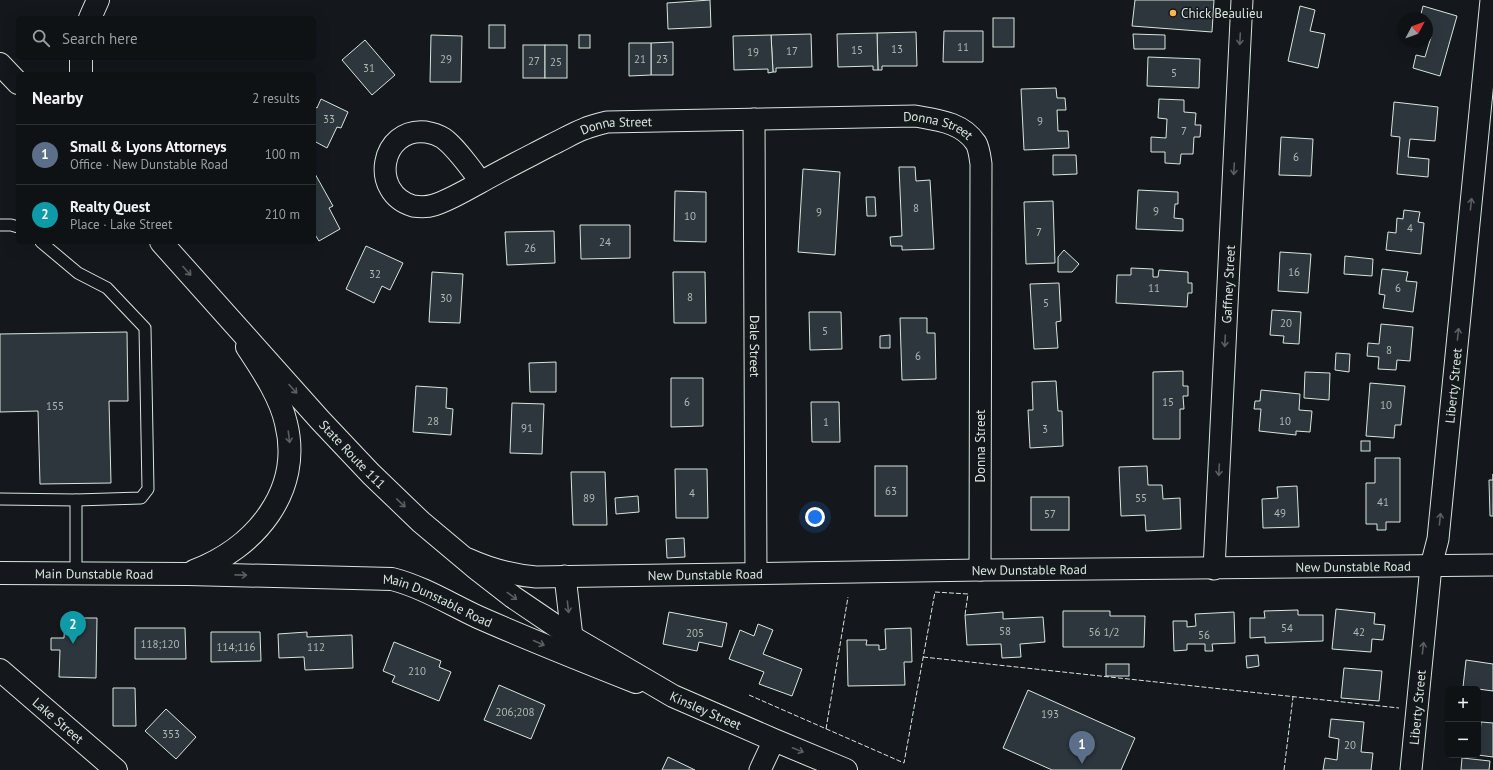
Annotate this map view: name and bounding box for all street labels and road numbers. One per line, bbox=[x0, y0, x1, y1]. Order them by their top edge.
street label: Donna Street bbox=[903, 107, 978, 143]
street label: Donna Street bbox=[577, 113, 653, 138]
street label: Gaffney Street bbox=[1218, 244, 1238, 324]
street label: Dale Street bbox=[746, 315, 764, 378]
street label: Liberty Street bbox=[1441, 347, 1465, 424]
street label: Donna Street bbox=[972, 409, 989, 482]
street label: State Route 111 bbox=[316, 416, 390, 492]
street label: New Dunstable Road bbox=[1295, 557, 1411, 575]
street label: New Dunstable Road bbox=[971, 560, 1087, 579]
street label: Main Dunstable Road bbox=[35, 565, 153, 582]
street label: New Dunstable Road bbox=[647, 565, 763, 584]
street label: Main Dunstable Road bbox=[383, 570, 495, 631]
street label: Liberty Street bbox=[1405, 668, 1429, 746]
street label: Kinsley Street bbox=[667, 687, 745, 734]
street label: Lake Street bbox=[29, 693, 88, 747]

